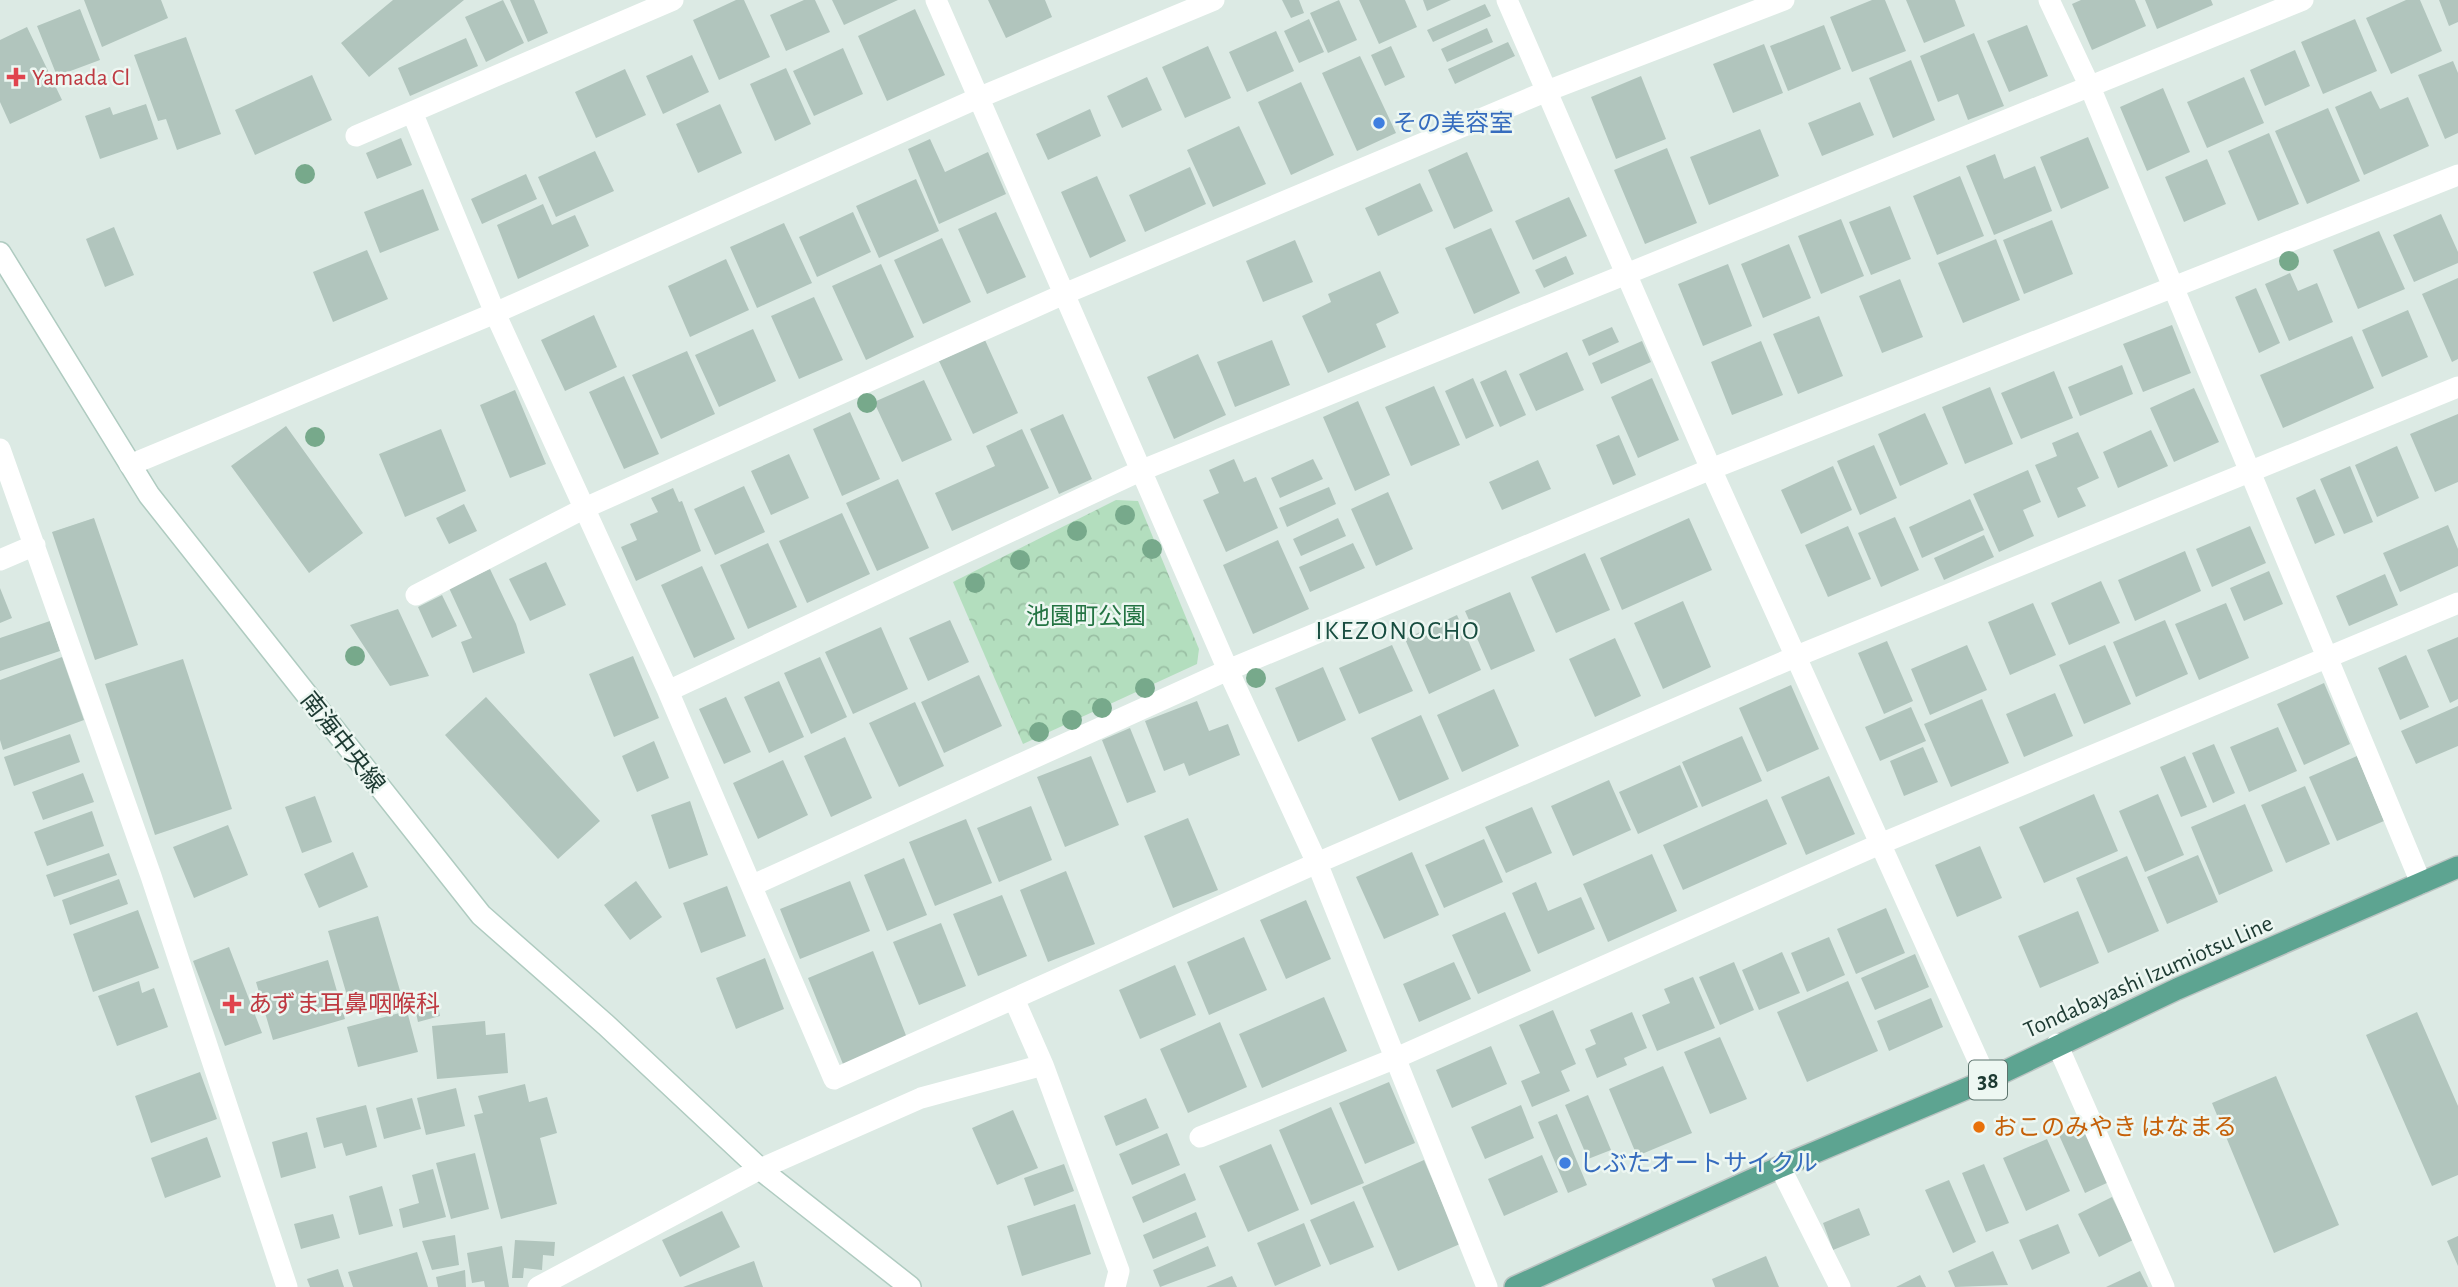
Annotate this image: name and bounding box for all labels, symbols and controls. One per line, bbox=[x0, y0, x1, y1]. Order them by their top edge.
place label: Yamada Cl bbox=[32, 66, 130, 90]
marker: Yamada Cl bbox=[6, 67, 26, 87]
place label: その美容室 bbox=[1393, 110, 1513, 136]
marker: その美容室 bbox=[1371, 115, 1387, 131]
park label: 池園町公園 bbox=[1026, 603, 1146, 629]
district label: IKEZONOCHO bbox=[1315, 618, 1481, 644]
street label: 南海中央線 bbox=[296, 687, 390, 797]
street label: Tondabayashi Izumiotsu Line bbox=[2020, 911, 2277, 1043]
place label: あずま耳鼻咽喉科 bbox=[248, 991, 440, 1017]
marker: あずま耳鼻咽喉科 bbox=[222, 994, 242, 1014]
road number: 38 bbox=[1969, 1060, 2007, 1100]
place label: おこのみやき はなまる bbox=[1993, 1115, 2237, 1140]
marker: おこのみやき はなまる bbox=[1971, 1119, 1987, 1135]
place label: しぶたオートサイクル bbox=[1579, 1151, 1818, 1176]
marker: しぶたオートサイクル bbox=[1557, 1155, 1573, 1171]

